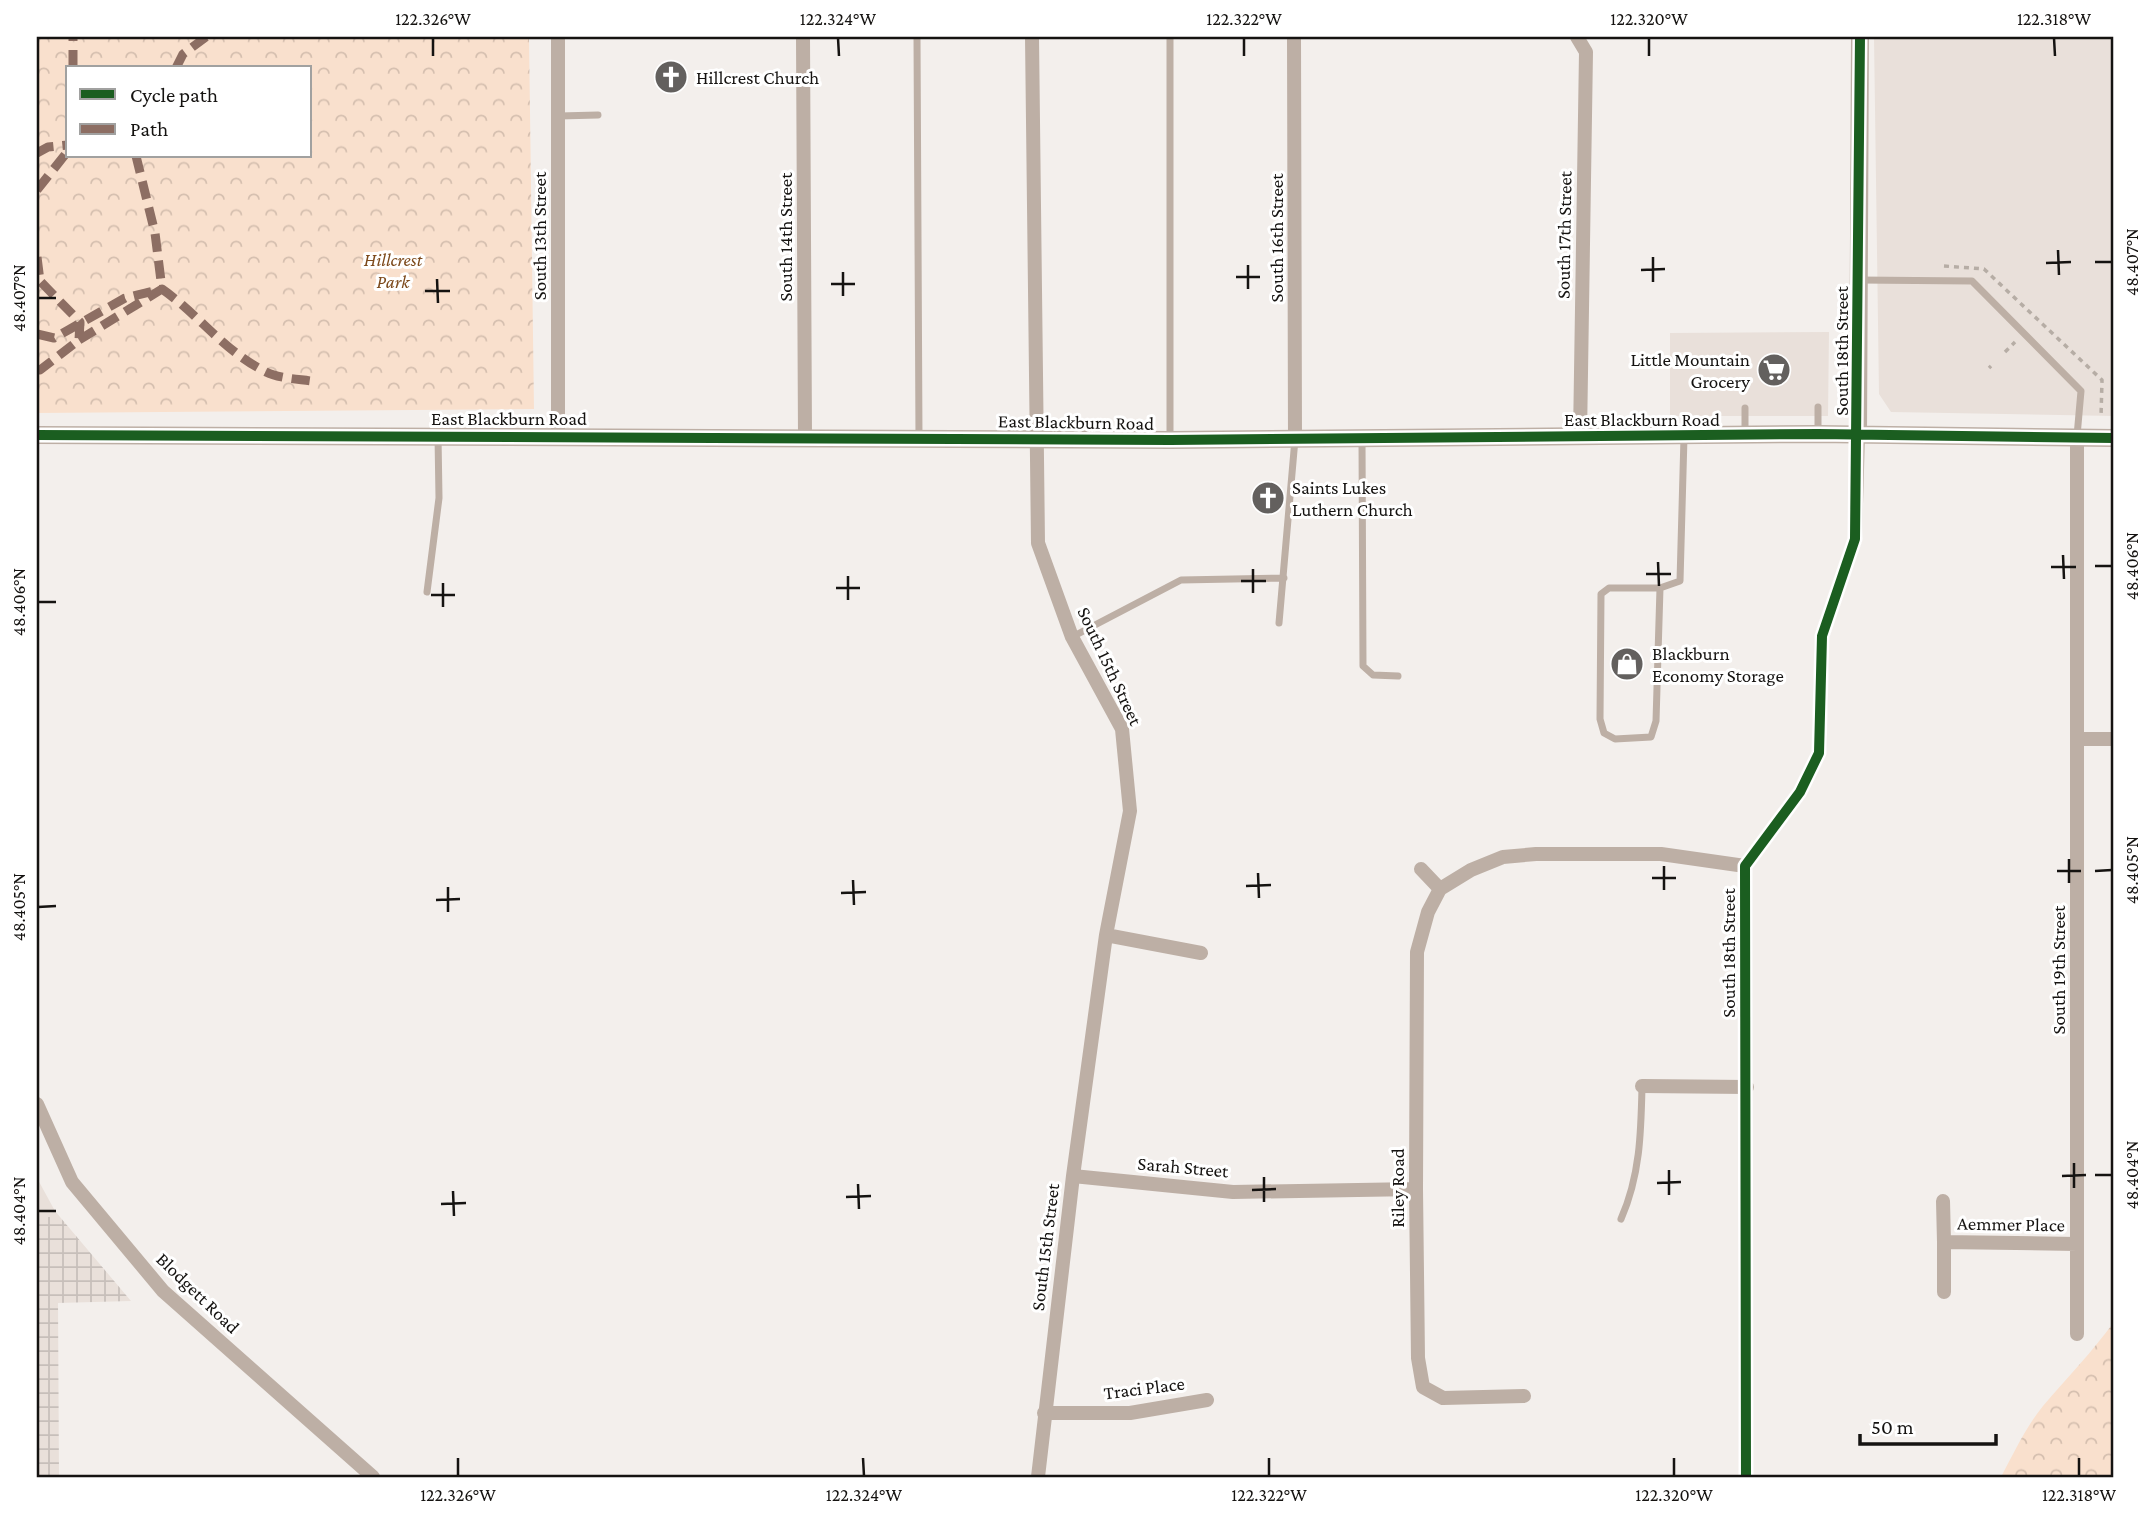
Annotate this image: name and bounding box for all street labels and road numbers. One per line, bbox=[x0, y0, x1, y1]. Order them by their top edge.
street label: South 17th Street bbox=[1552, 170, 1576, 299]
street label: South 13th Street bbox=[529, 171, 550, 300]
street label: South 14th Street bbox=[775, 172, 796, 302]
street label: South 16th Street bbox=[1266, 173, 1287, 302]
street label: South 18th Street bbox=[1831, 286, 1852, 416]
street label: East Blackburn Road bbox=[431, 408, 587, 429]
street label: East Blackburn Road bbox=[1564, 409, 1720, 430]
street label: East Blackburn Road bbox=[998, 410, 1154, 434]
street label: South 15th Street bbox=[1073, 603, 1147, 729]
street label: South 18th Street bbox=[1718, 888, 1739, 1018]
street label: South 19th Street bbox=[2048, 905, 2069, 1034]
street label: Riley Road bbox=[1387, 1148, 1408, 1228]
street label: Sarah Street bbox=[1137, 1153, 1230, 1181]
street label: South 15th Street bbox=[1027, 1181, 1063, 1312]
street label: Aemmer Place bbox=[1957, 1213, 2065, 1235]
street label: Blodgett Road bbox=[152, 1248, 244, 1338]
street label: Traci Place bbox=[1102, 1373, 1186, 1403]

